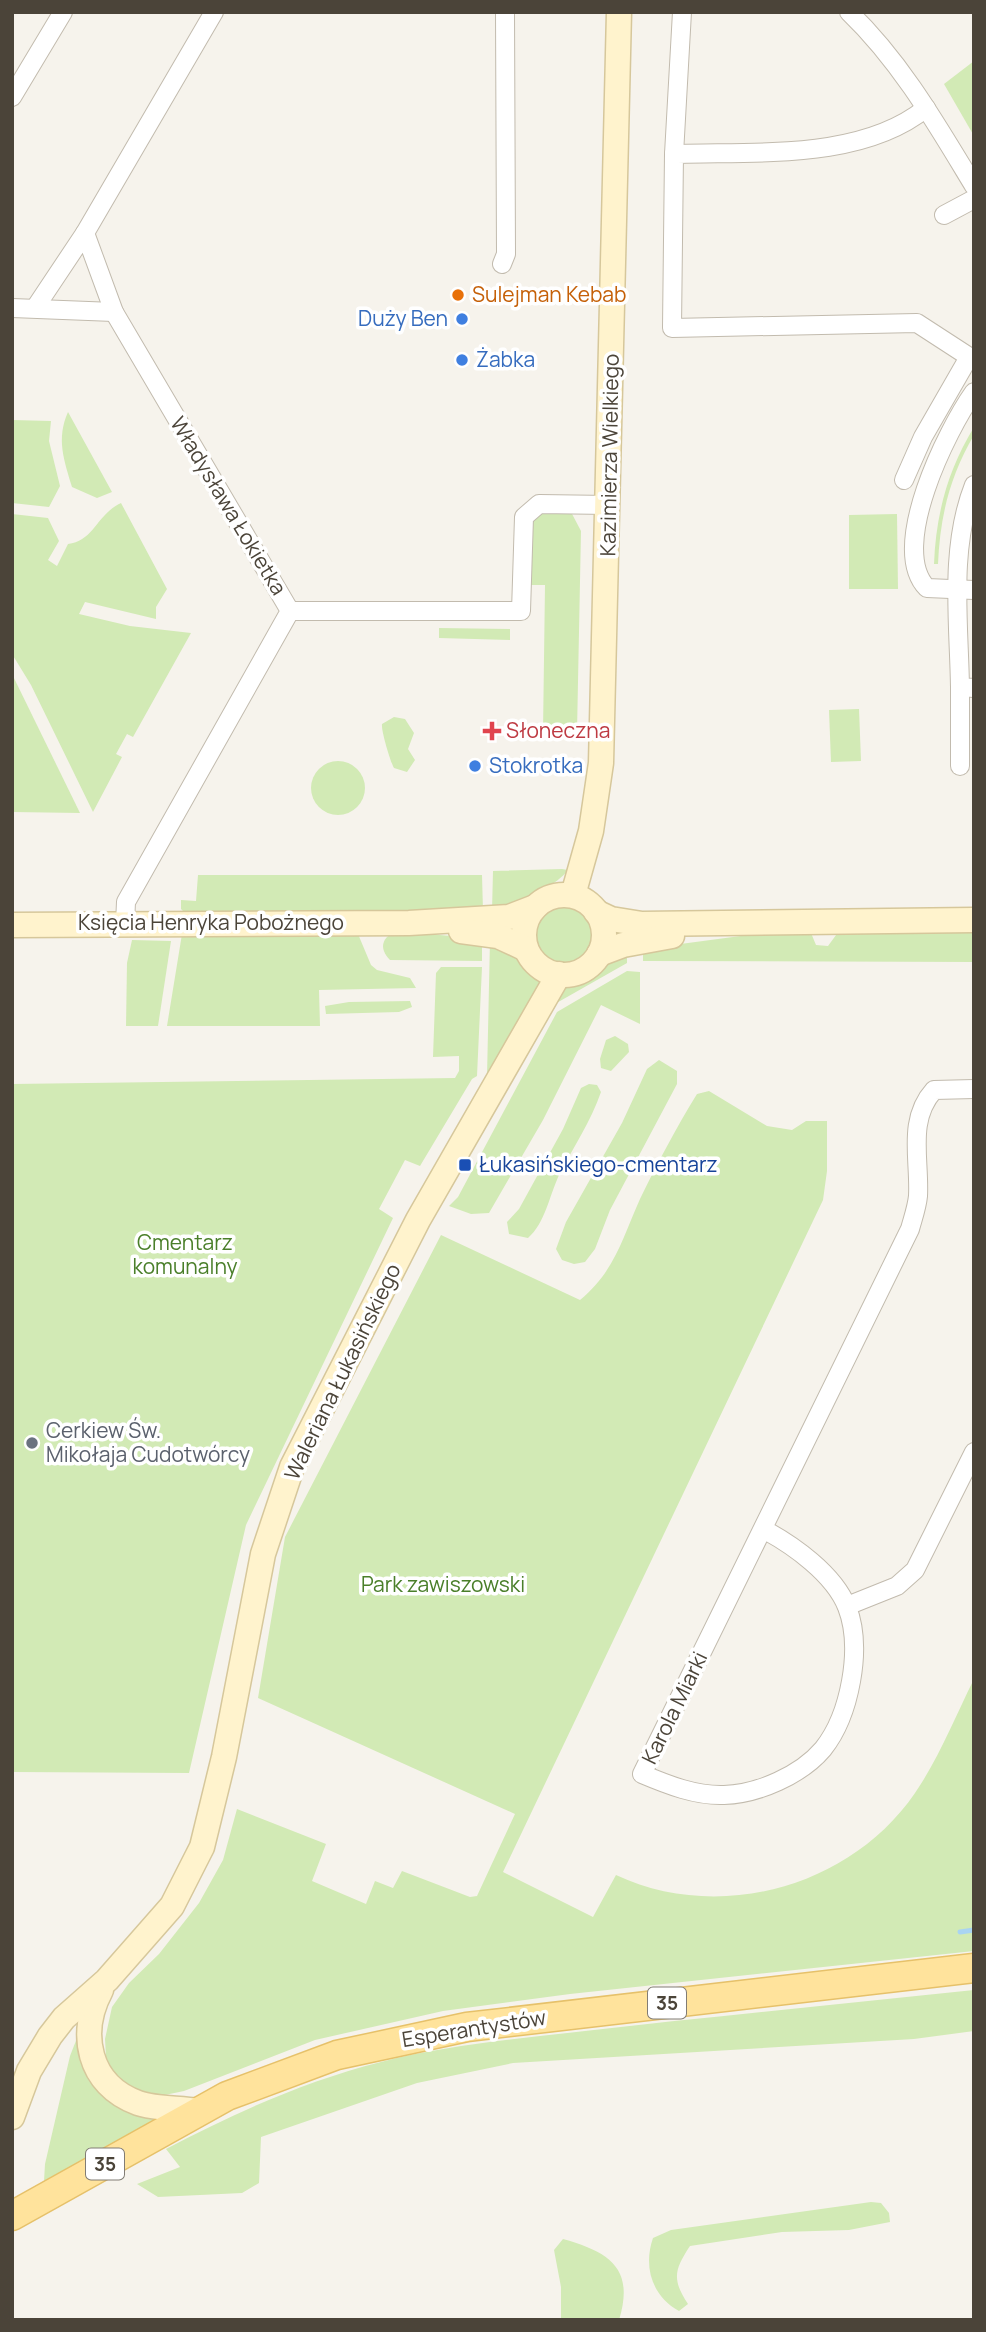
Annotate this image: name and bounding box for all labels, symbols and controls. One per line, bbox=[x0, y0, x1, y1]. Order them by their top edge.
place label: Sulejman Kebab bbox=[472, 280, 626, 308]
marker: Sulejman Kebab bbox=[450, 287, 466, 303]
place label: Duży Ben bbox=[358, 304, 448, 332]
marker: Duży Ben bbox=[454, 311, 470, 327]
place label: Żabka bbox=[476, 345, 535, 373]
marker: Żabka bbox=[454, 352, 470, 368]
street label: Kazimierza Wielkiego bbox=[593, 353, 625, 557]
street label: Władysława Łokietka bbox=[164, 411, 293, 600]
place label: Słoneczna bbox=[506, 716, 610, 744]
marker: Słoneczna bbox=[484, 723, 500, 739]
place label: Stokrotka bbox=[489, 751, 583, 779]
marker: Stokrotka bbox=[467, 758, 483, 774]
street label: Księcia Henryka Pobożnego bbox=[78, 908, 344, 936]
place label: Łukasińskiego-cmentarz bbox=[479, 1150, 718, 1178]
marker: Łukasińskiego-cmentarz bbox=[457, 1157, 473, 1173]
park label: Cmentarz komunalny bbox=[132, 1228, 238, 1280]
street label: Waleriana Łukasińskiego bbox=[278, 1259, 407, 1484]
place label: Cerkiew Św. Mikołaja Cudotwórcy bbox=[46, 1416, 250, 1468]
marker: Cerkiew Św. Mikołaja Cudotwórcy bbox=[24, 1435, 40, 1451]
park label: Park zawiszowski bbox=[361, 1570, 525, 1598]
street label: Karola Miarki bbox=[635, 1647, 713, 1768]
road number: 35 bbox=[648, 1988, 686, 2019]
street label: Esperantystów bbox=[400, 2003, 548, 2053]
road number: 35 bbox=[86, 2148, 124, 2180]

